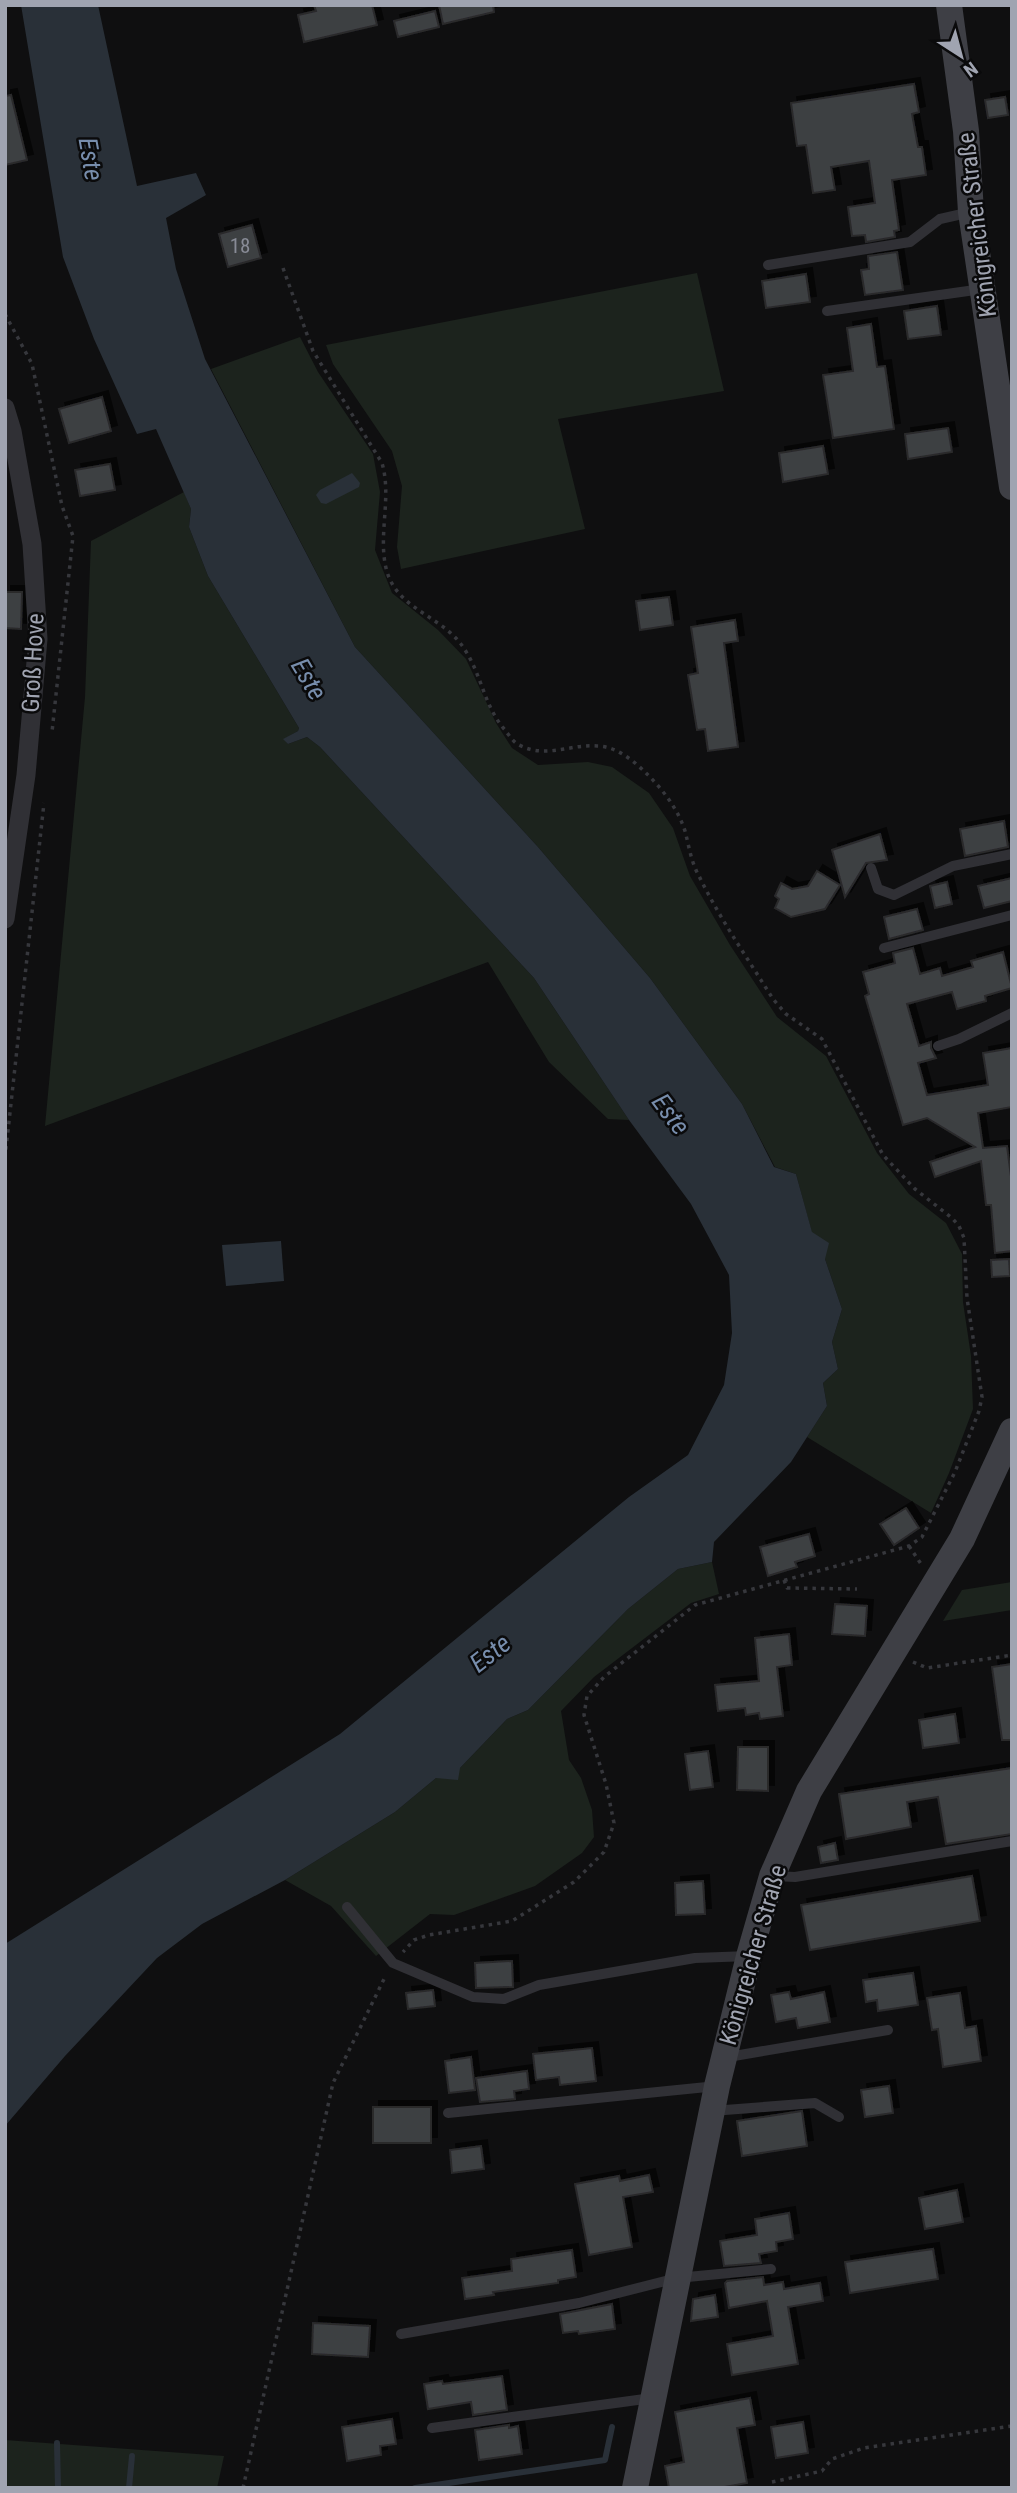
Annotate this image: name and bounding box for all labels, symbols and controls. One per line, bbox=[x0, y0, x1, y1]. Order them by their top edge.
north arrow bbox=[926, 21, 996, 91]
text: N bbox=[959, 57, 982, 82]
street label: Königreicher Straße bbox=[952, 131, 1002, 319]
water label: Este bbox=[72, 135, 110, 183]
house number: 18 bbox=[230, 234, 250, 258]
street label: Groß Hove bbox=[16, 613, 50, 713]
water label: Este bbox=[285, 653, 333, 705]
water label: Este bbox=[646, 1088, 696, 1140]
water label: Este bbox=[464, 1628, 516, 1678]
street label: Königreicher Straße bbox=[714, 1862, 792, 2048]

